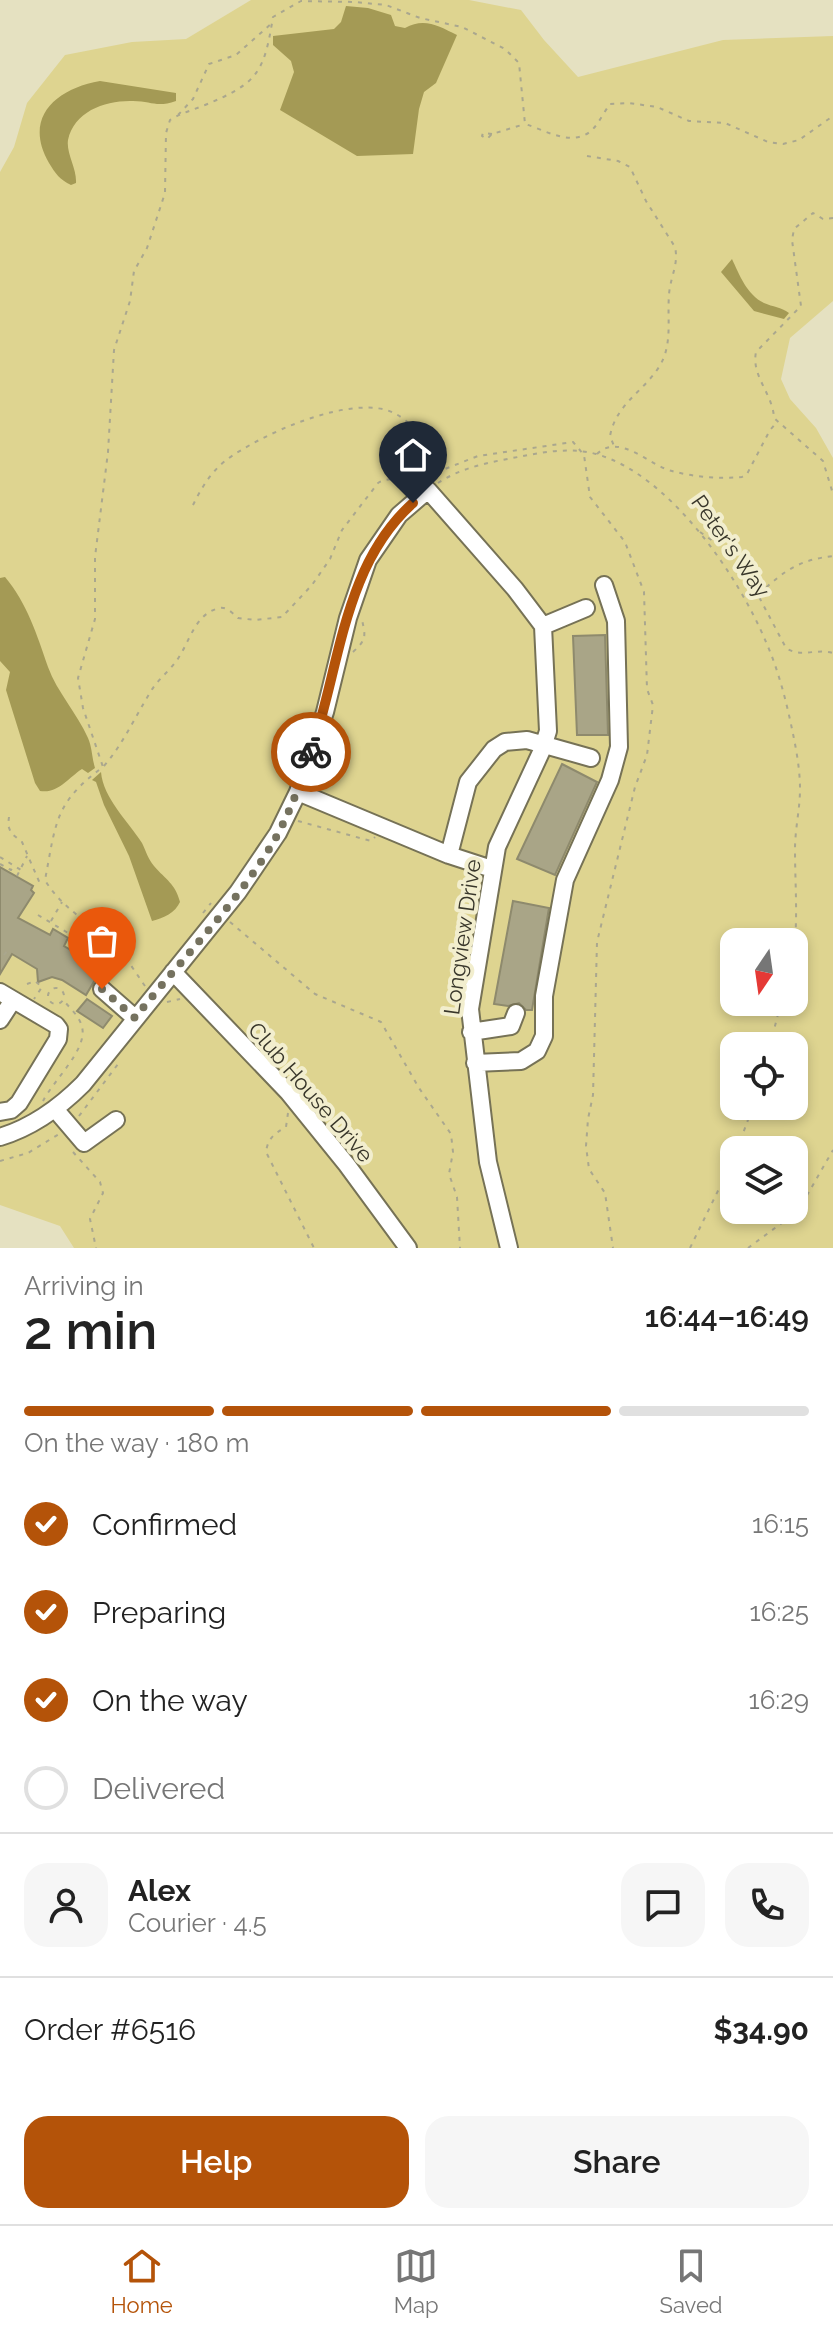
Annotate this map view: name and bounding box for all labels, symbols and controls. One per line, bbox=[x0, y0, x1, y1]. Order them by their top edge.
pin bbox=[379, 421, 447, 503]
icon: home bbox=[391, 433, 435, 477]
street label: Peter's Way bbox=[686, 490, 776, 602]
courier bbox=[271, 712, 351, 792]
icon: bike bbox=[289, 730, 333, 774]
street label: Longview Drive bbox=[438, 858, 486, 1016]
pin bbox=[68, 907, 136, 989]
icon: bag bbox=[80, 919, 124, 963]
north arrow bbox=[720, 928, 808, 1016]
map controls bbox=[720, 928, 808, 1224]
street label: Club House Drive bbox=[243, 1017, 379, 1167]
button: locate bbox=[720, 1032, 808, 1120]
button: layers bbox=[720, 1136, 808, 1224]
text: Arriving in bbox=[24, 1271, 144, 1301]
text: 16:44–16:49 bbox=[645, 1299, 809, 1334]
text: 2 min bbox=[24, 1300, 157, 1361]
text: On the way · 180 m bbox=[24, 1428, 249, 1458]
icon: check bbox=[24, 1502, 68, 1546]
text: Confirmed bbox=[92, 1507, 237, 1542]
text: 16:15 bbox=[752, 1509, 809, 1539]
icon: check bbox=[24, 1590, 68, 1634]
text: Preparing bbox=[92, 1595, 226, 1630]
text: 16:25 bbox=[750, 1597, 809, 1627]
icon: check bbox=[24, 1678, 68, 1722]
text: On the way bbox=[92, 1683, 248, 1718]
text: 16:29 bbox=[749, 1685, 809, 1715]
text: Delivered bbox=[92, 1771, 225, 1806]
button: person bbox=[24, 1863, 108, 1947]
button: chat bbox=[621, 1863, 705, 1947]
button: phone bbox=[725, 1863, 809, 1947]
text: Alex bbox=[128, 1873, 191, 1908]
text: Courier · 4.5 bbox=[128, 1908, 267, 1938]
text: Order #6516 bbox=[24, 2012, 196, 2047]
text: $34.90 bbox=[713, 2012, 809, 2047]
button: Help bbox=[24, 2116, 409, 2208]
button: Share bbox=[425, 2116, 809, 2208]
tab: Home bbox=[111, 2244, 173, 2318]
tab: Map bbox=[394, 2244, 439, 2318]
tab: Saved bbox=[660, 2244, 722, 2318]

